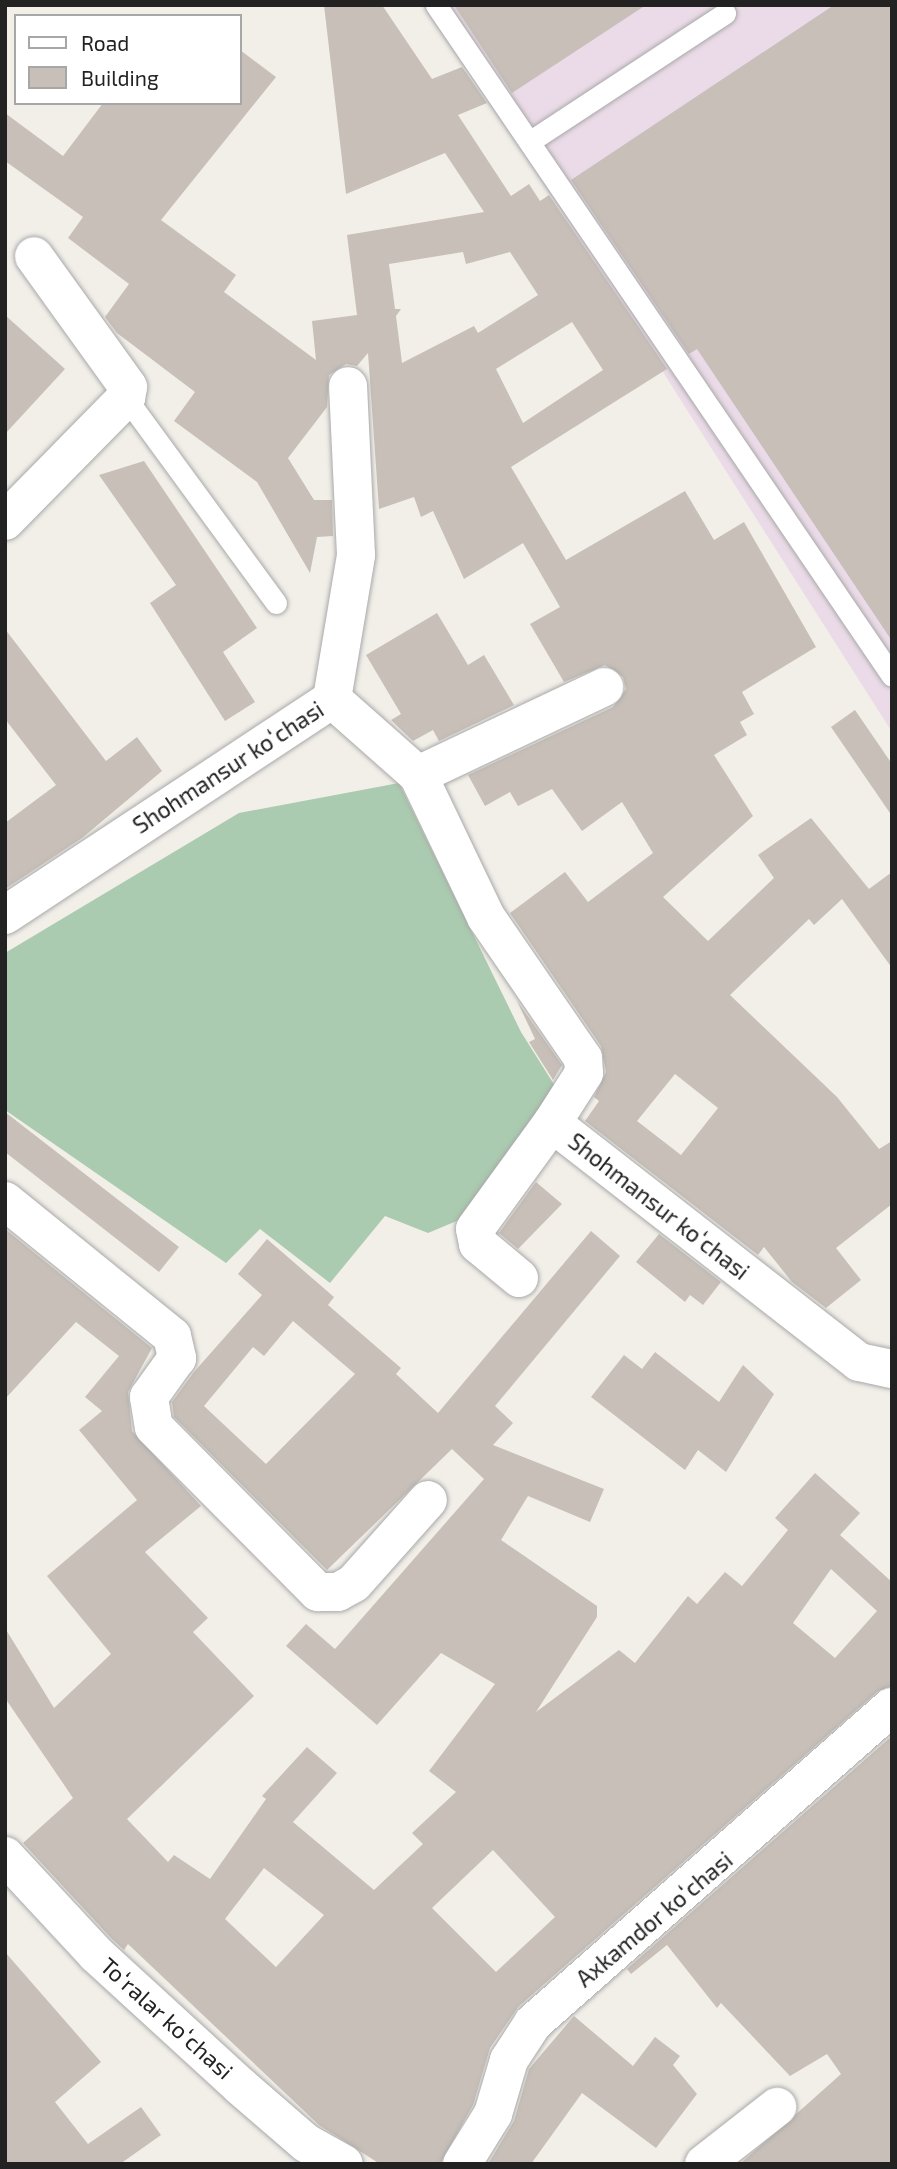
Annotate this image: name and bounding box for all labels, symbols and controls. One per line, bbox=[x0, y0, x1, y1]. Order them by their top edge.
legend bbox=[14, 14, 242, 105]
text: Road bbox=[81, 30, 129, 55]
text: Building bbox=[81, 65, 159, 90]
street label: Shohmansur koʻchasi bbox=[127, 695, 329, 839]
street label: Shohmansur koʻchasi bbox=[563, 1127, 755, 1285]
street label: Axkamdor koʻchasi bbox=[570, 1845, 738, 1993]
street label: Toʻralar koʻchasi bbox=[95, 1951, 239, 2085]

